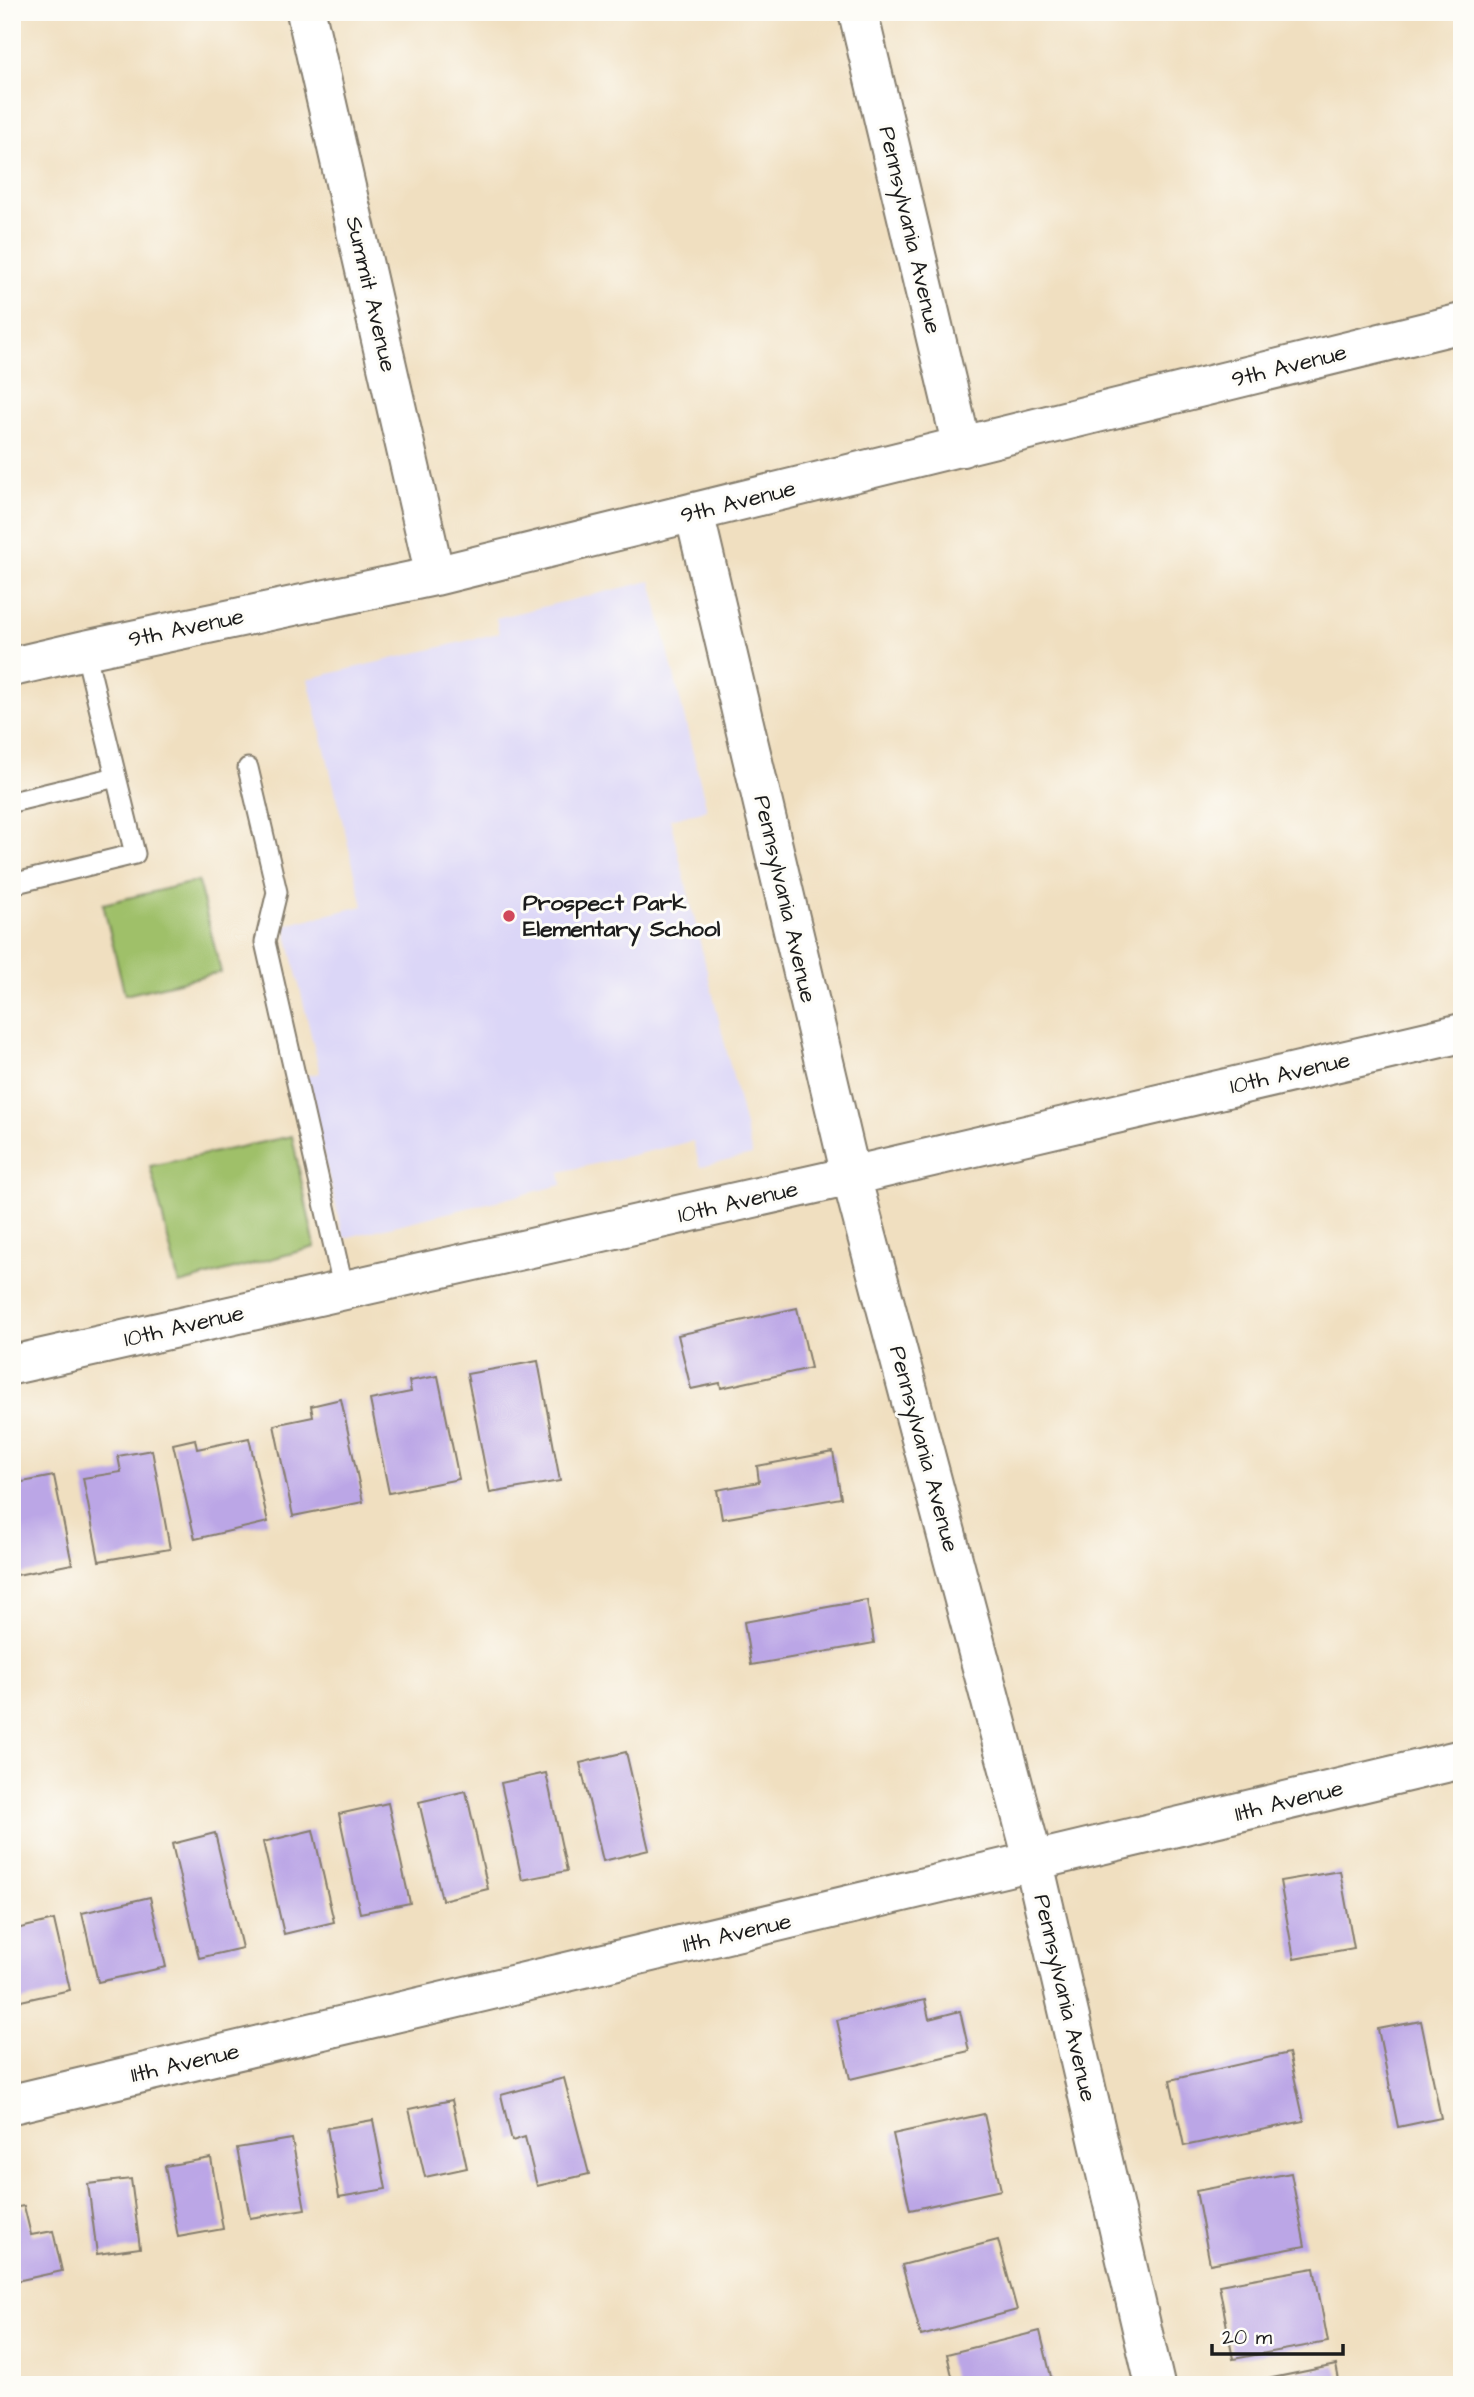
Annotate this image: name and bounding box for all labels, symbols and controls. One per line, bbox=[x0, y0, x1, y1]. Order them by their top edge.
street label: Pennsylvania Avenue bbox=[870, 123, 949, 337]
street label: Summit Avenue bbox=[338, 213, 404, 375]
street label: 9th Avenue bbox=[1228, 336, 1350, 396]
street label: 9th Avenue bbox=[677, 472, 799, 532]
street label: 9th Avenue bbox=[125, 600, 247, 656]
street label: Pennsylvania Avenue bbox=[745, 792, 824, 1006]
place label: Prospect Park Elementary School bbox=[523, 887, 721, 947]
marker: Prospect Park Elementary School bbox=[501, 908, 517, 924]
street label: 10th Avenue bbox=[1227, 1044, 1353, 1102]
street label: 10th Avenue bbox=[675, 1173, 801, 1231]
street label: 10th Avenue bbox=[121, 1297, 247, 1355]
street label: Pennsylvania Avenue bbox=[880, 1342, 967, 1556]
street label: 11th Avenue bbox=[1232, 1772, 1346, 1830]
street label: Pennsylvania Avenue bbox=[1025, 1891, 1104, 2105]
street label: 11th Avenue bbox=[680, 1905, 794, 1961]
street label: 11th Avenue bbox=[128, 2035, 242, 2091]
scale bar bbox=[1212, 2313, 1343, 2357]
text: 20 m bbox=[1222, 2323, 1273, 2352]

